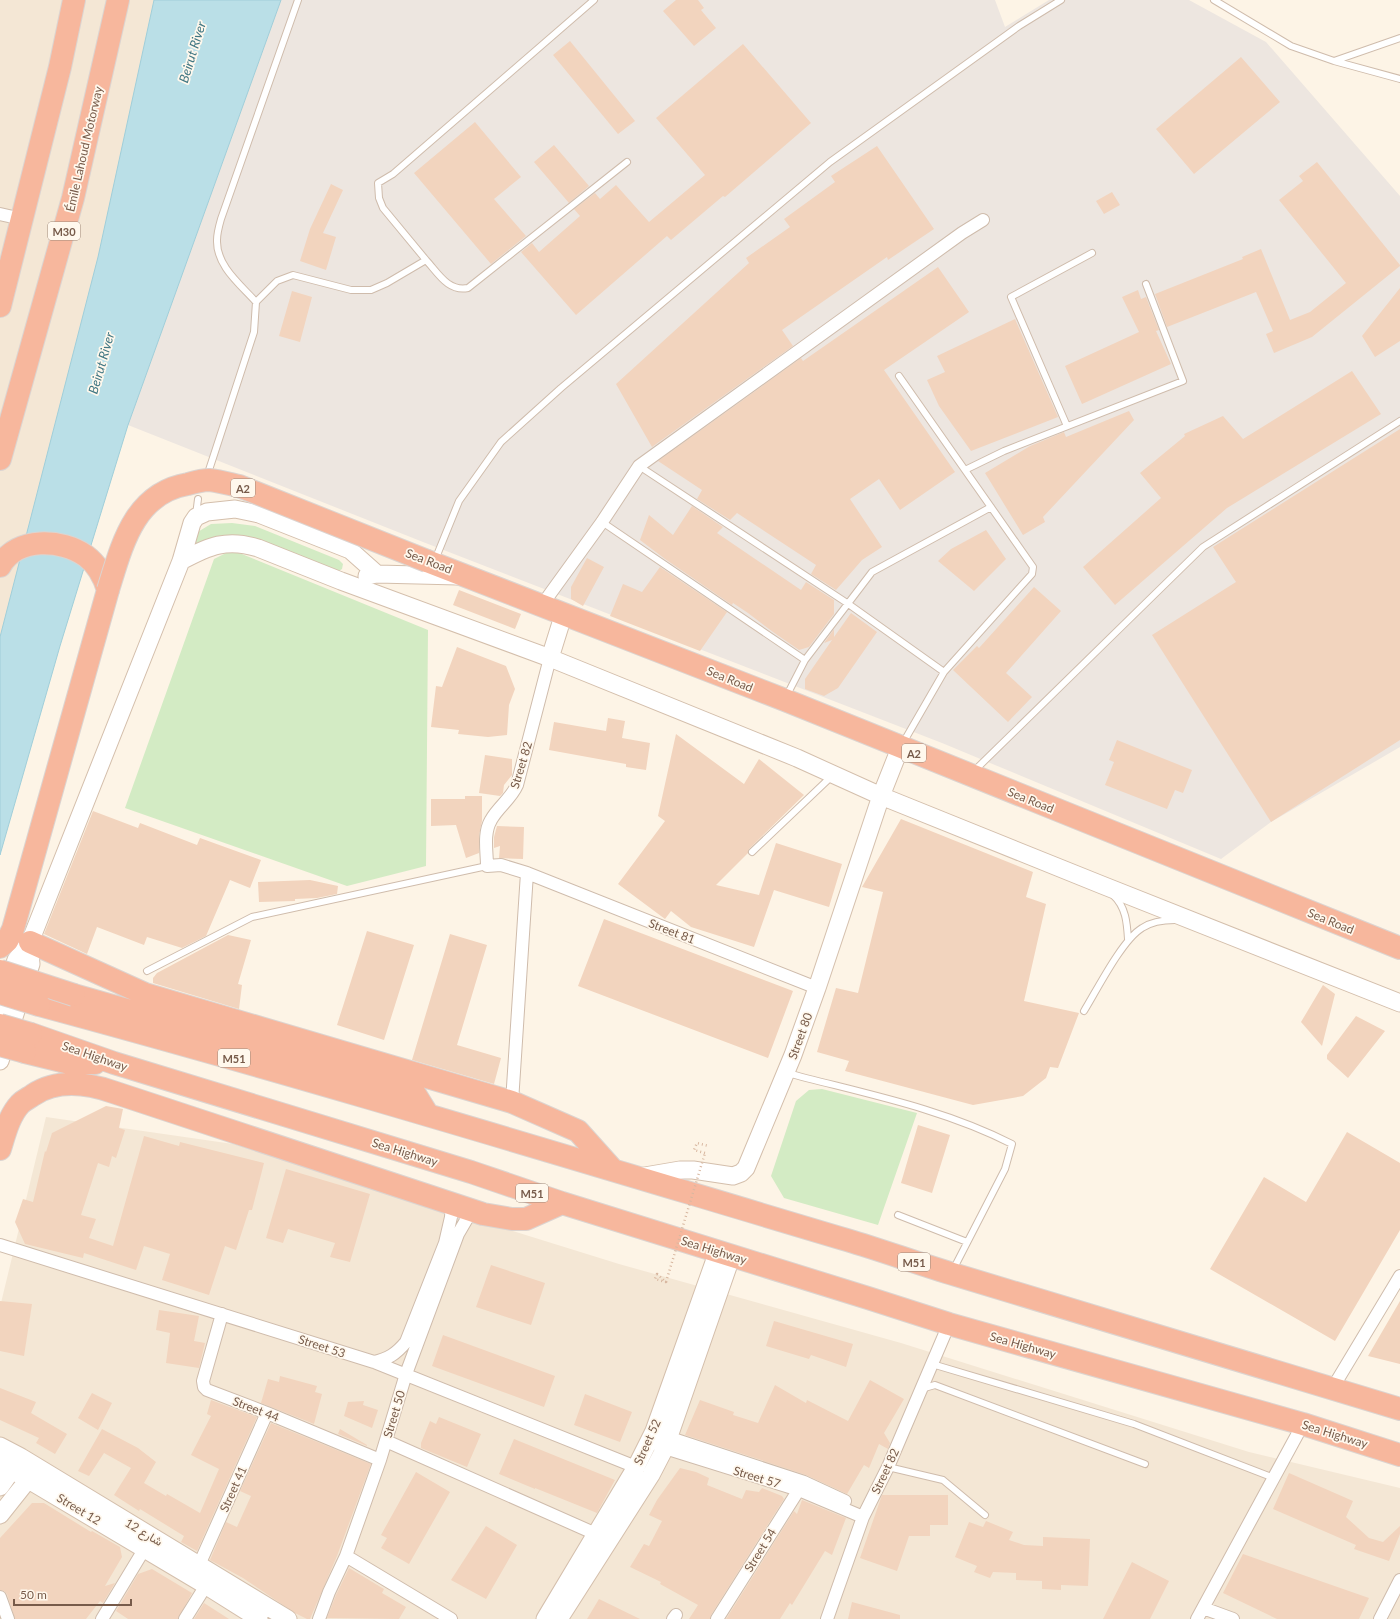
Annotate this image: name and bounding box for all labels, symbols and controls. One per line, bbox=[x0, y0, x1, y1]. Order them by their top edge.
water label: Beirut River bbox=[175, 19, 209, 85]
street label: Émile Lahoud Motorway bbox=[62, 84, 106, 213]
road number: M30 bbox=[48, 222, 80, 240]
water label: Beirut River bbox=[85, 330, 118, 396]
road number: A2 bbox=[231, 479, 255, 497]
street label: Sea Road bbox=[404, 545, 454, 577]
street label: Sea Road bbox=[705, 663, 755, 695]
street label: Street 82 bbox=[507, 740, 535, 790]
road number: A2 bbox=[902, 744, 926, 762]
street label: Sea Road bbox=[1006, 784, 1056, 816]
street label: Sea Road bbox=[1306, 905, 1356, 937]
street label: Street 81 bbox=[647, 915, 697, 947]
street label: Street 80 bbox=[785, 1011, 815, 1061]
street label: Sea Highway bbox=[60, 1038, 130, 1074]
road number: M51 bbox=[218, 1049, 250, 1067]
street label: Sea Highway bbox=[370, 1135, 441, 1169]
road number: M51 bbox=[516, 1184, 548, 1202]
street label: Sea Highway bbox=[679, 1233, 750, 1267]
road number: M51 bbox=[898, 1253, 930, 1271]
street label: Sea Highway bbox=[988, 1328, 1059, 1362]
street label: Street 53 bbox=[297, 1331, 347, 1361]
street label: Street 50 bbox=[380, 1389, 408, 1439]
street label: Street 44 bbox=[231, 1393, 281, 1425]
street label: Street 52 bbox=[630, 1417, 664, 1467]
street label: Sea Highway bbox=[1300, 1417, 1371, 1451]
street label: Street 82 bbox=[868, 1446, 902, 1496]
street label: Street 57 bbox=[732, 1463, 782, 1491]
street label: Street 41 bbox=[216, 1464, 250, 1514]
street label: Street 12 bbox=[54, 1490, 104, 1528]
street label: شارع 12 bbox=[121, 1515, 165, 1551]
street label: Street 54 bbox=[741, 1525, 779, 1575]
scale bar bbox=[14, 1581, 131, 1607]
text: 50 m bbox=[20, 1587, 47, 1602]

